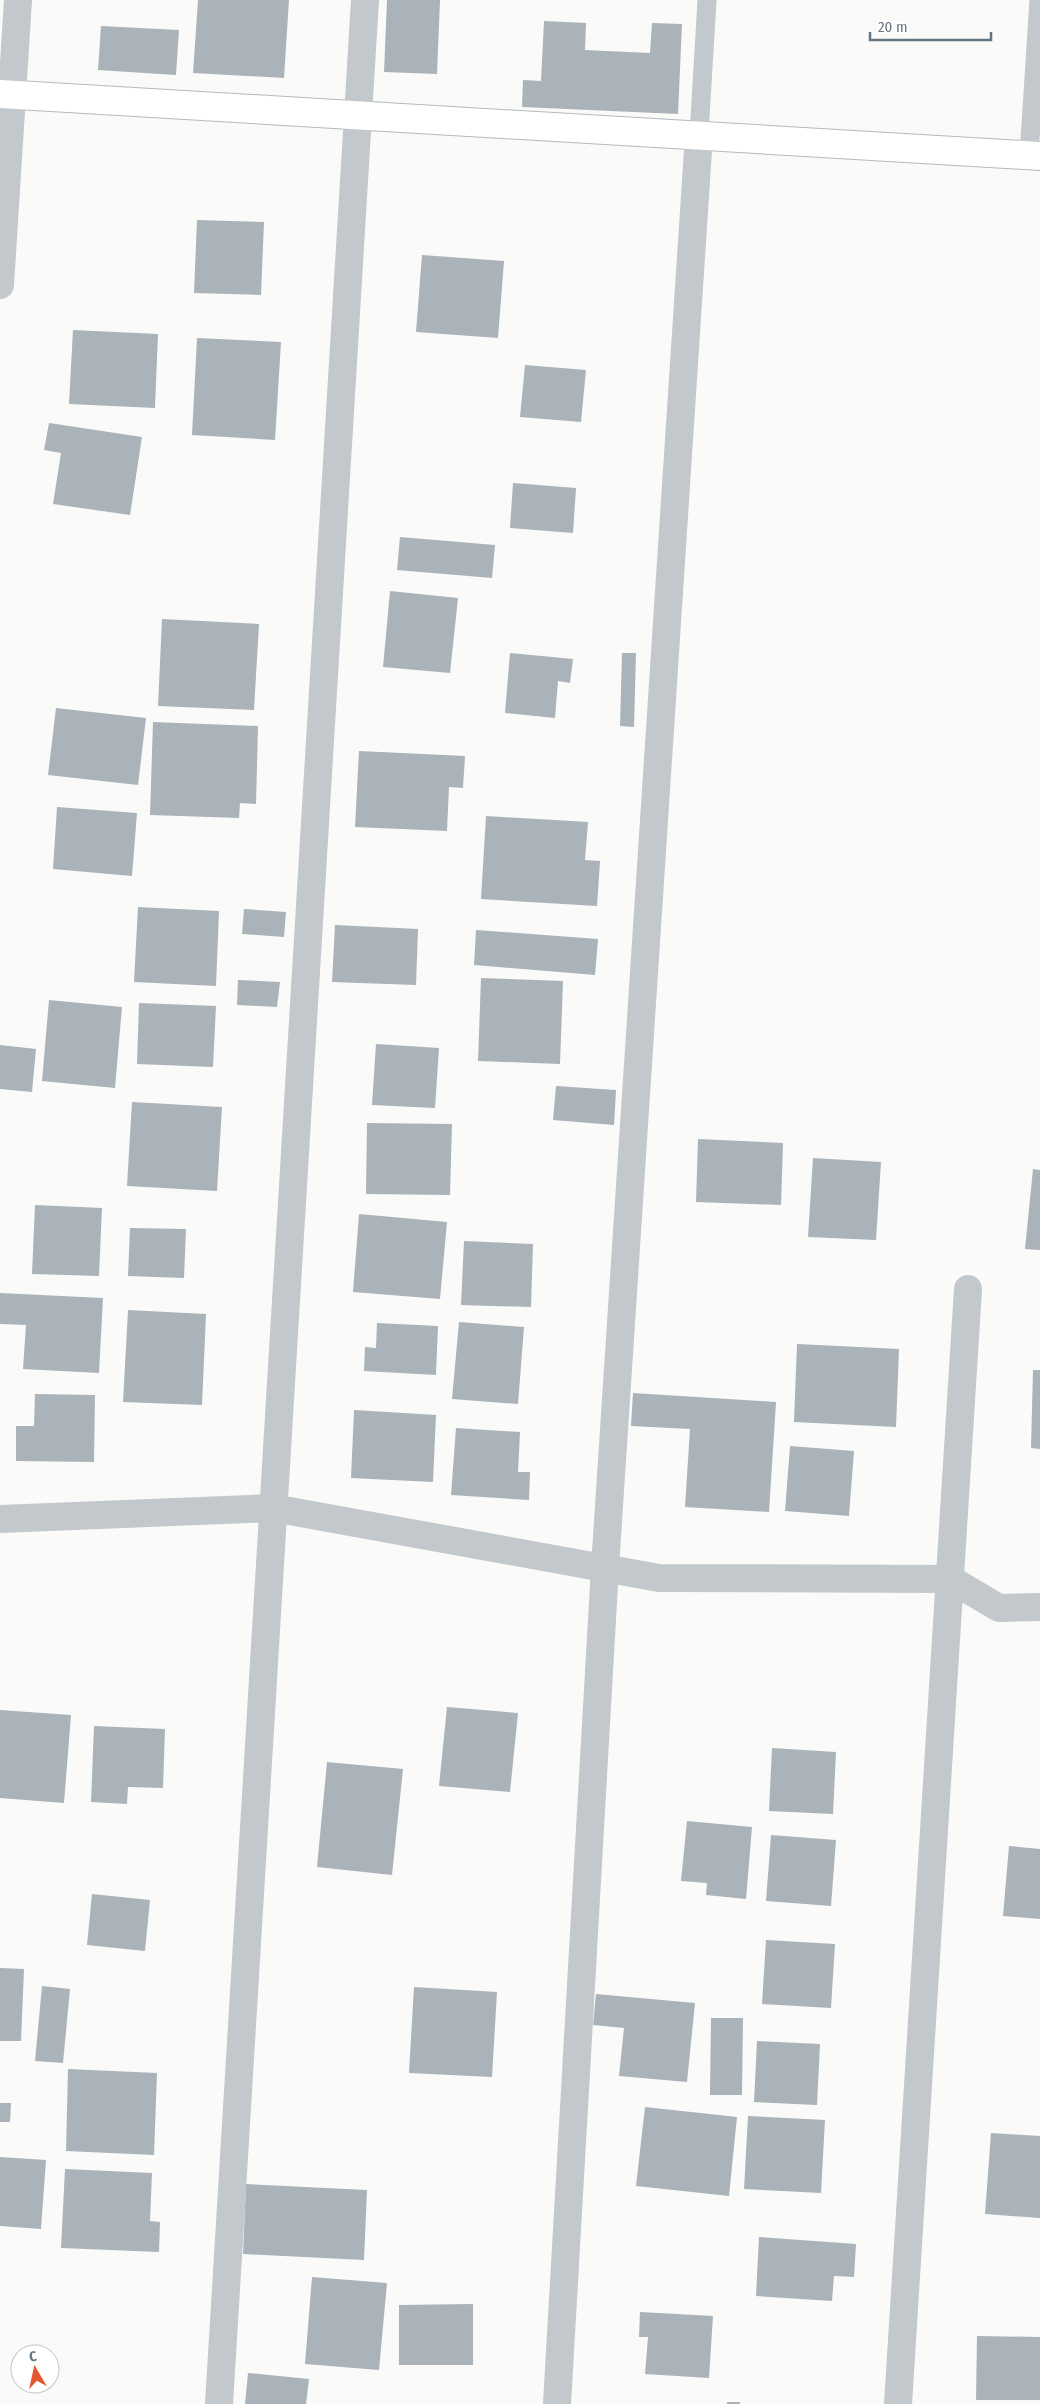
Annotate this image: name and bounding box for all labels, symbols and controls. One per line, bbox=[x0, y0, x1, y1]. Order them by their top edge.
scale bar bbox=[870, 10, 991, 42]
text: 20 m bbox=[878, 18, 908, 36]
north arrow bbox=[10, 2344, 60, 2394]
text: С bbox=[28, 2348, 39, 2366]

